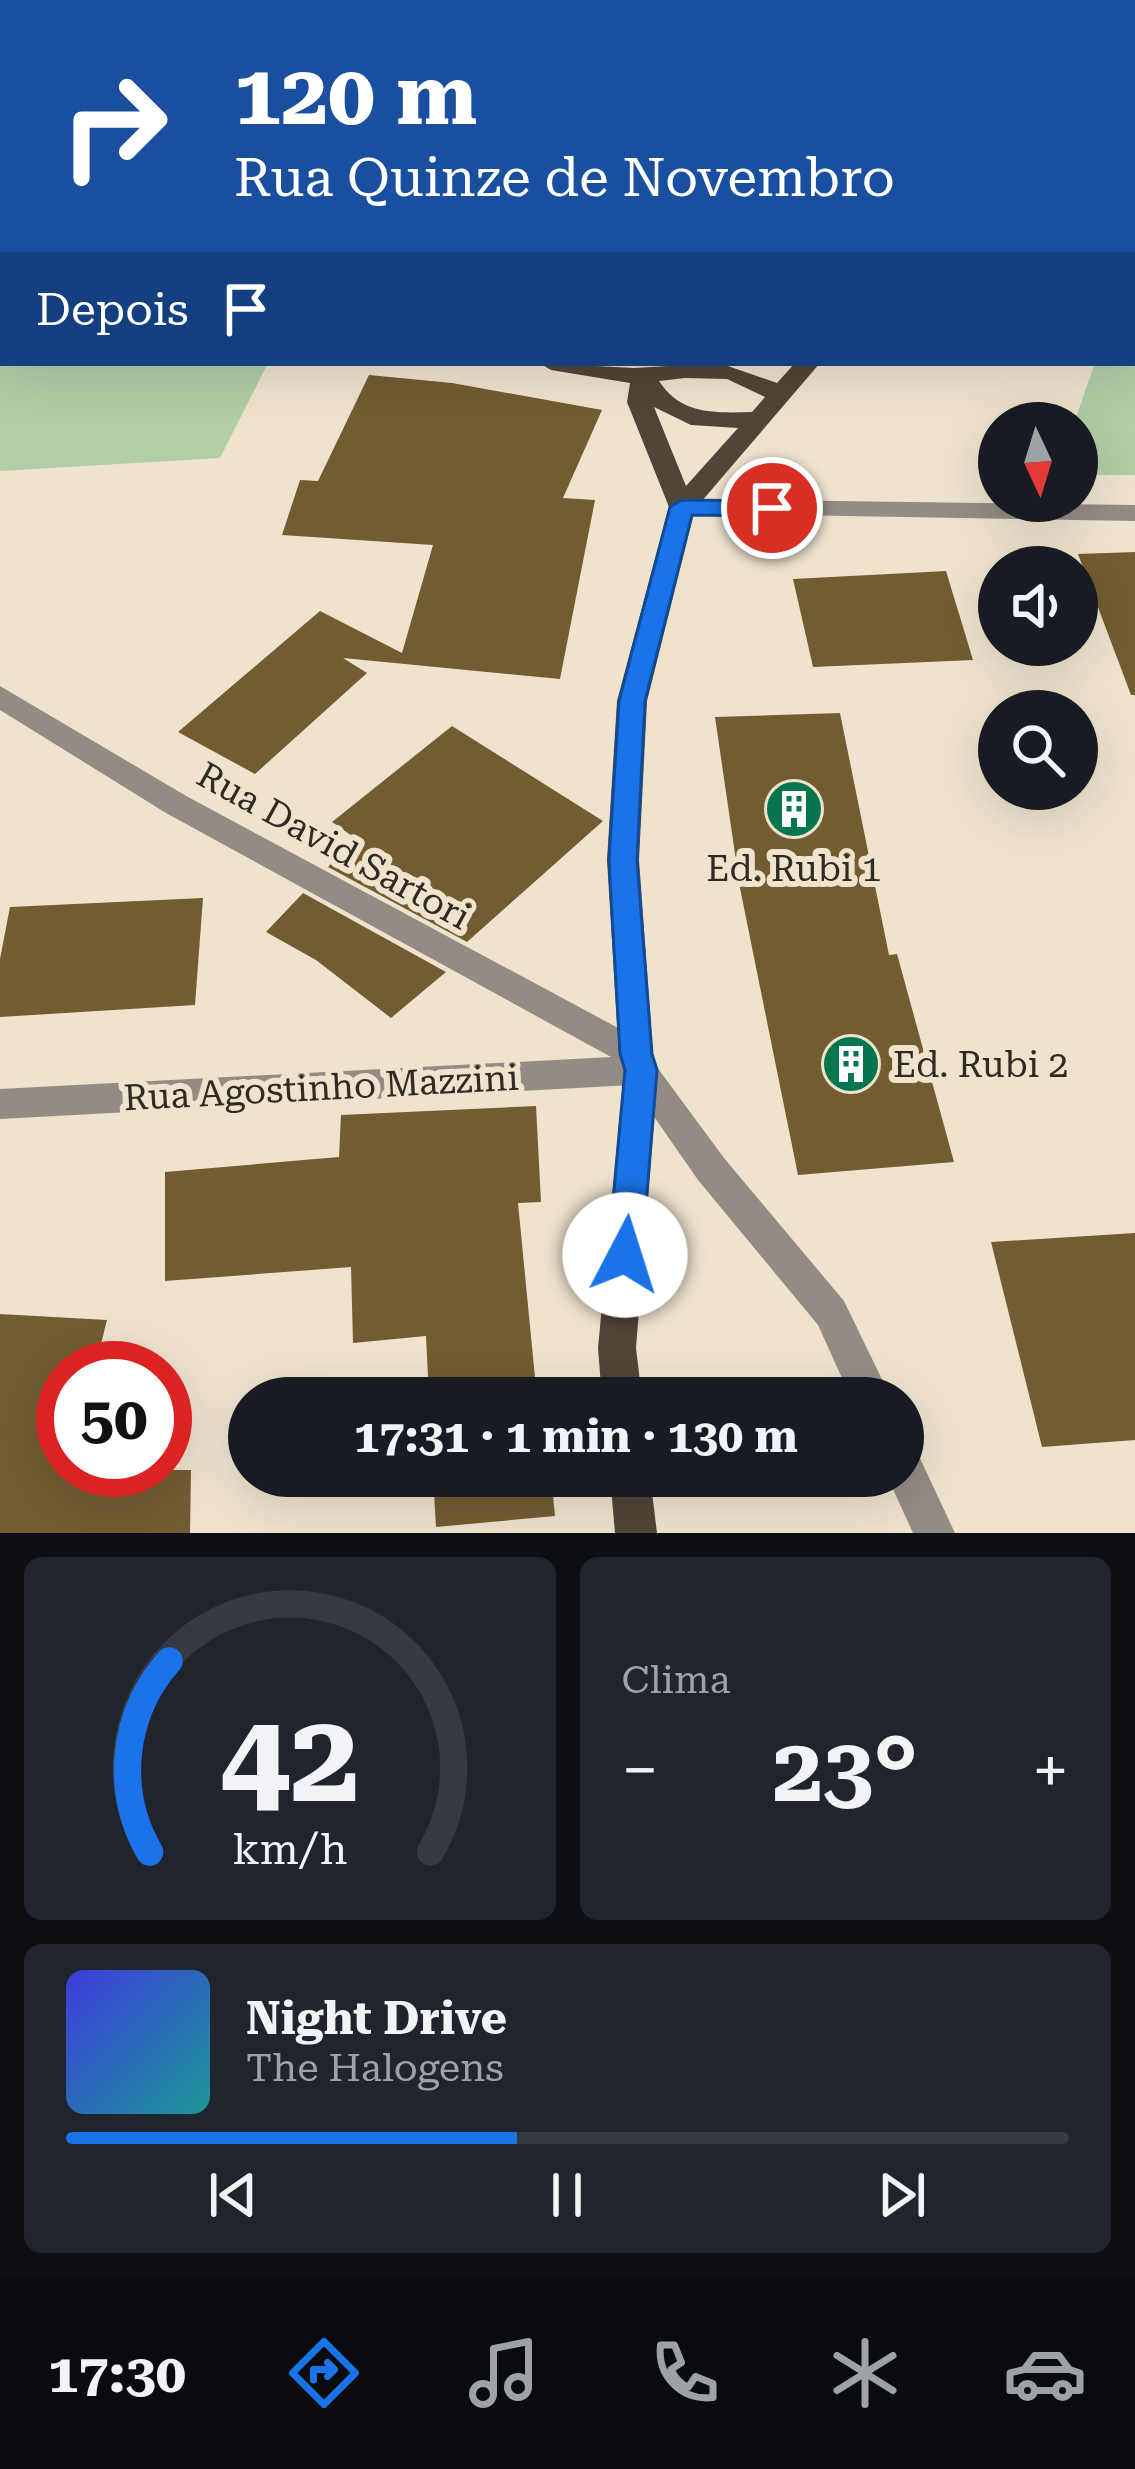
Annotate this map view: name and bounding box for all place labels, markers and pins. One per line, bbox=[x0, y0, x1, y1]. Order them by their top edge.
pin bbox=[721, 457, 823, 559]
building icon: Ed. Rubi 1 bbox=[763, 778, 825, 840]
place label: Ed. Rubi 1 bbox=[706, 848, 882, 890]
building icon: Ed. Rubi 2 bbox=[820, 1033, 882, 1095]
place label: Ed. Rubi 2 bbox=[893, 1044, 1068, 1086]

